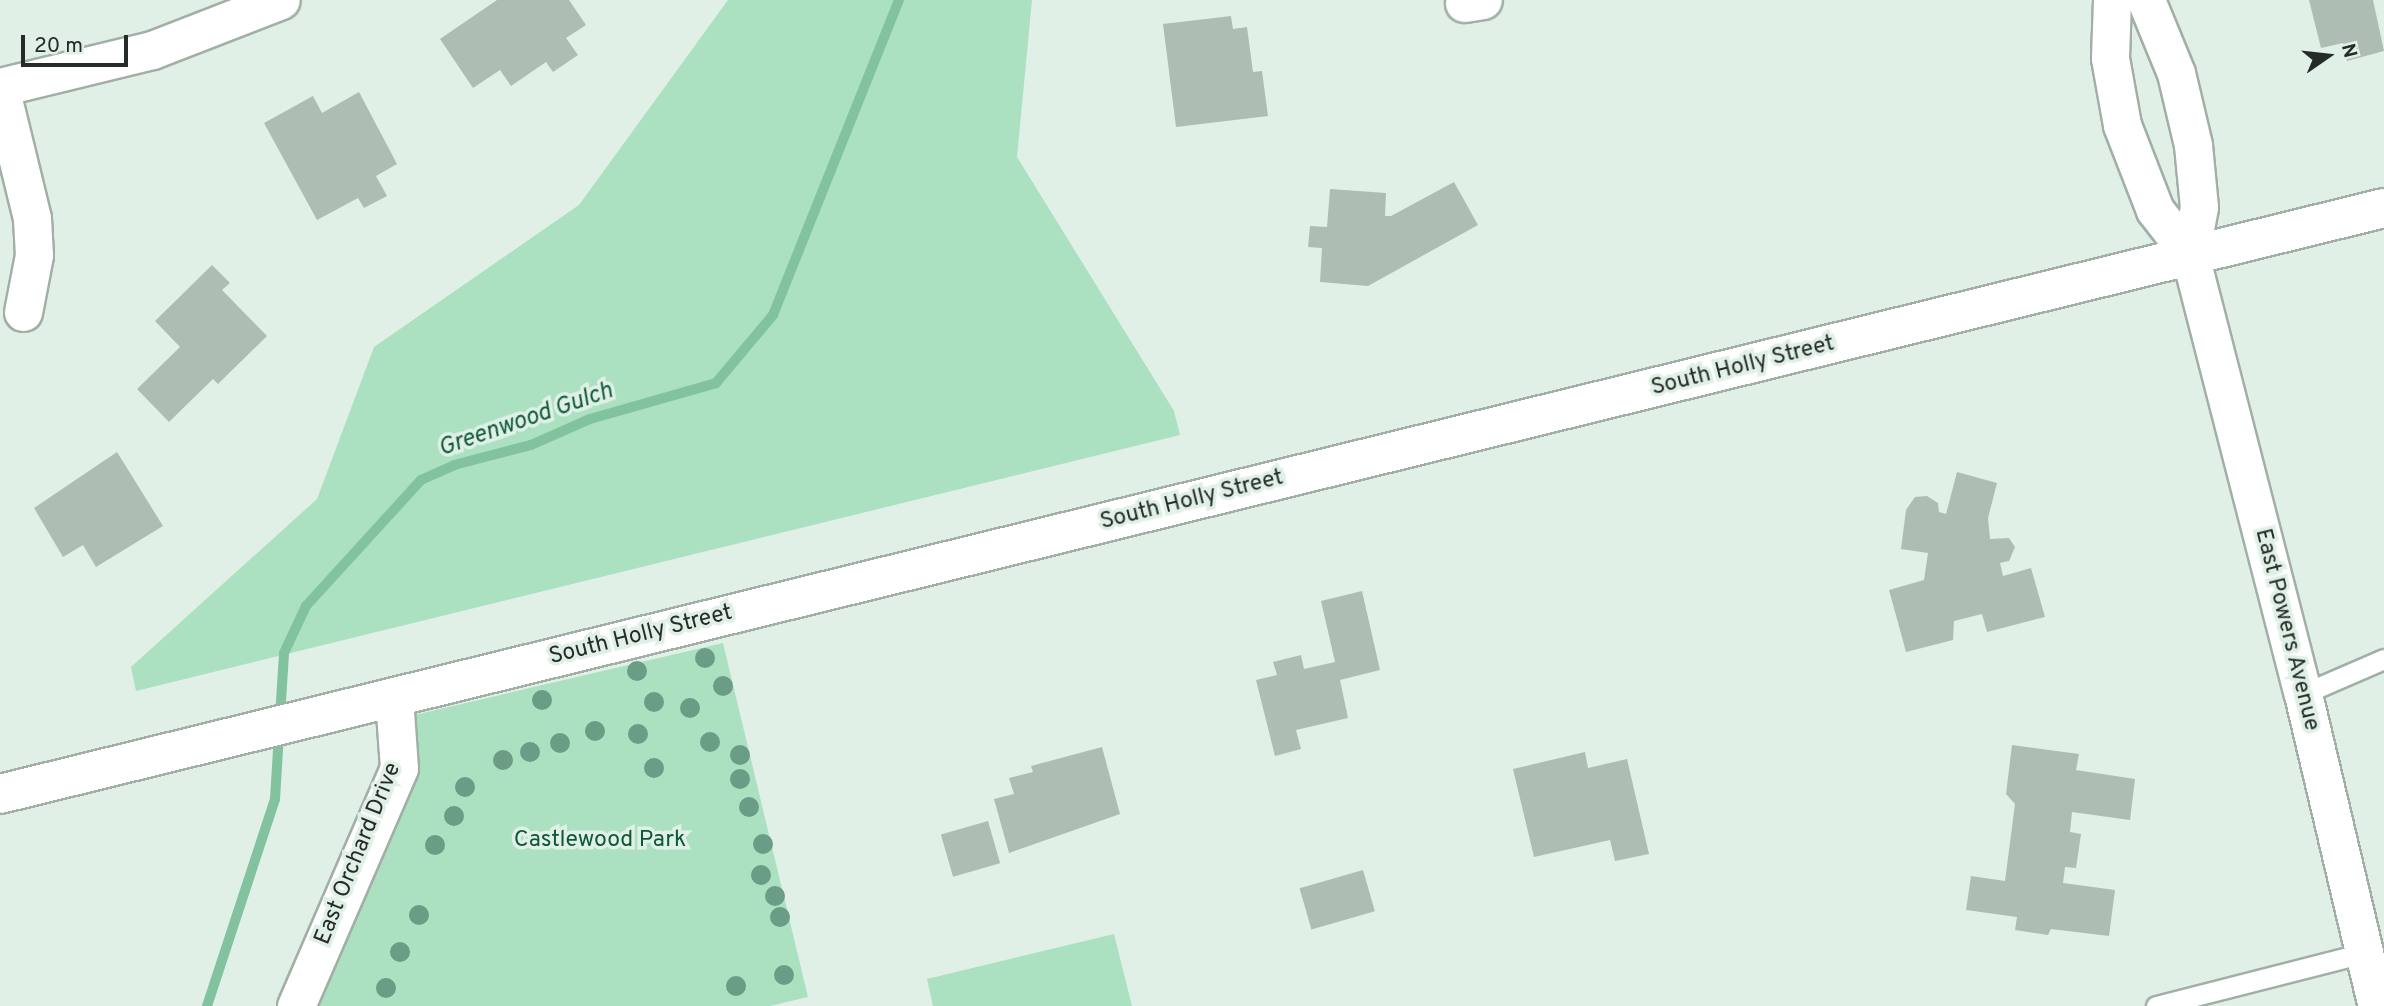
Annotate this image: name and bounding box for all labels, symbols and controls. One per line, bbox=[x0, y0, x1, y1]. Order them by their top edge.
scale bar bbox=[24, 21, 131, 65]
north arrow bbox=[2293, 21, 2363, 91]
text: 20 m bbox=[34, 33, 83, 60]
text: N bbox=[2335, 41, 2362, 60]
street label: South Holly Street bbox=[1649, 331, 1837, 403]
water label: Greenwood Gulch bbox=[435, 378, 617, 464]
street label: South Holly Street bbox=[1098, 465, 1286, 537]
street label: East Powers Avenue bbox=[2247, 526, 2325, 734]
street label: South Holly Street bbox=[547, 600, 735, 672]
street label: East Orchard Drive bbox=[310, 759, 408, 949]
park label: Castlewood Park bbox=[514, 827, 686, 855]

